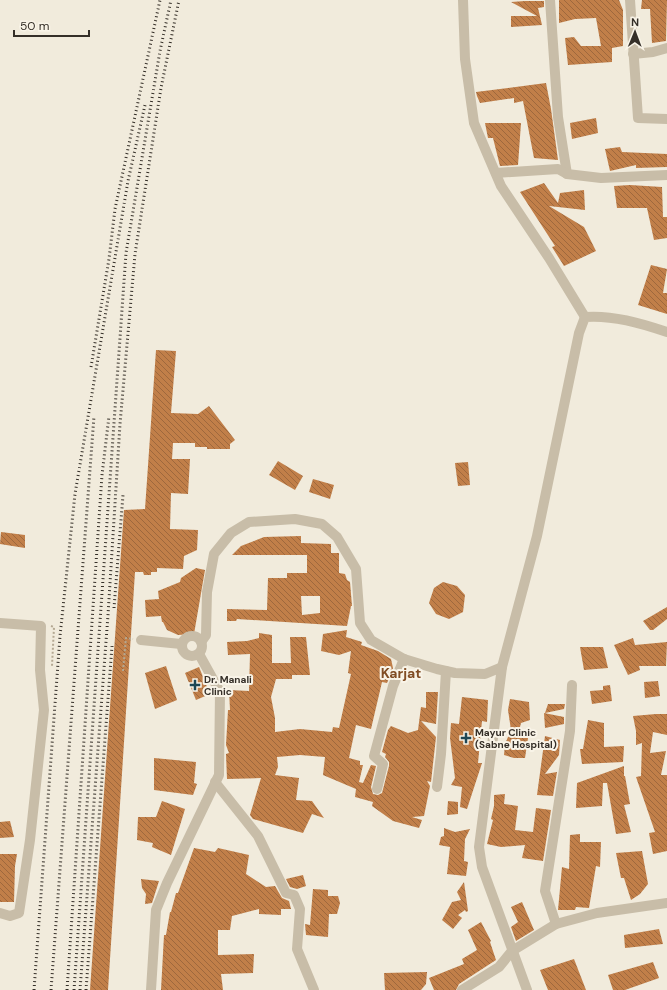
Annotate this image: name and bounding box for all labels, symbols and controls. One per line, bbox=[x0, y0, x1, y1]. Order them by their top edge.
scale bar bbox=[14, 12, 89, 38]
north arrow bbox=[615, 12, 655, 52]
text: N bbox=[631, 15, 639, 29]
text: 50 m bbox=[20, 18, 49, 34]
district label: Karjat bbox=[381, 664, 421, 682]
place label: Dr. Manali Clinic bbox=[204, 673, 252, 698]
marker: Dr. Manali Clinic bbox=[189, 679, 201, 691]
place label: Mayur Clinic (Sabne Hospital) bbox=[475, 726, 557, 751]
marker: Mayur Clinic (Sabne Hospital) bbox=[460, 732, 472, 744]

